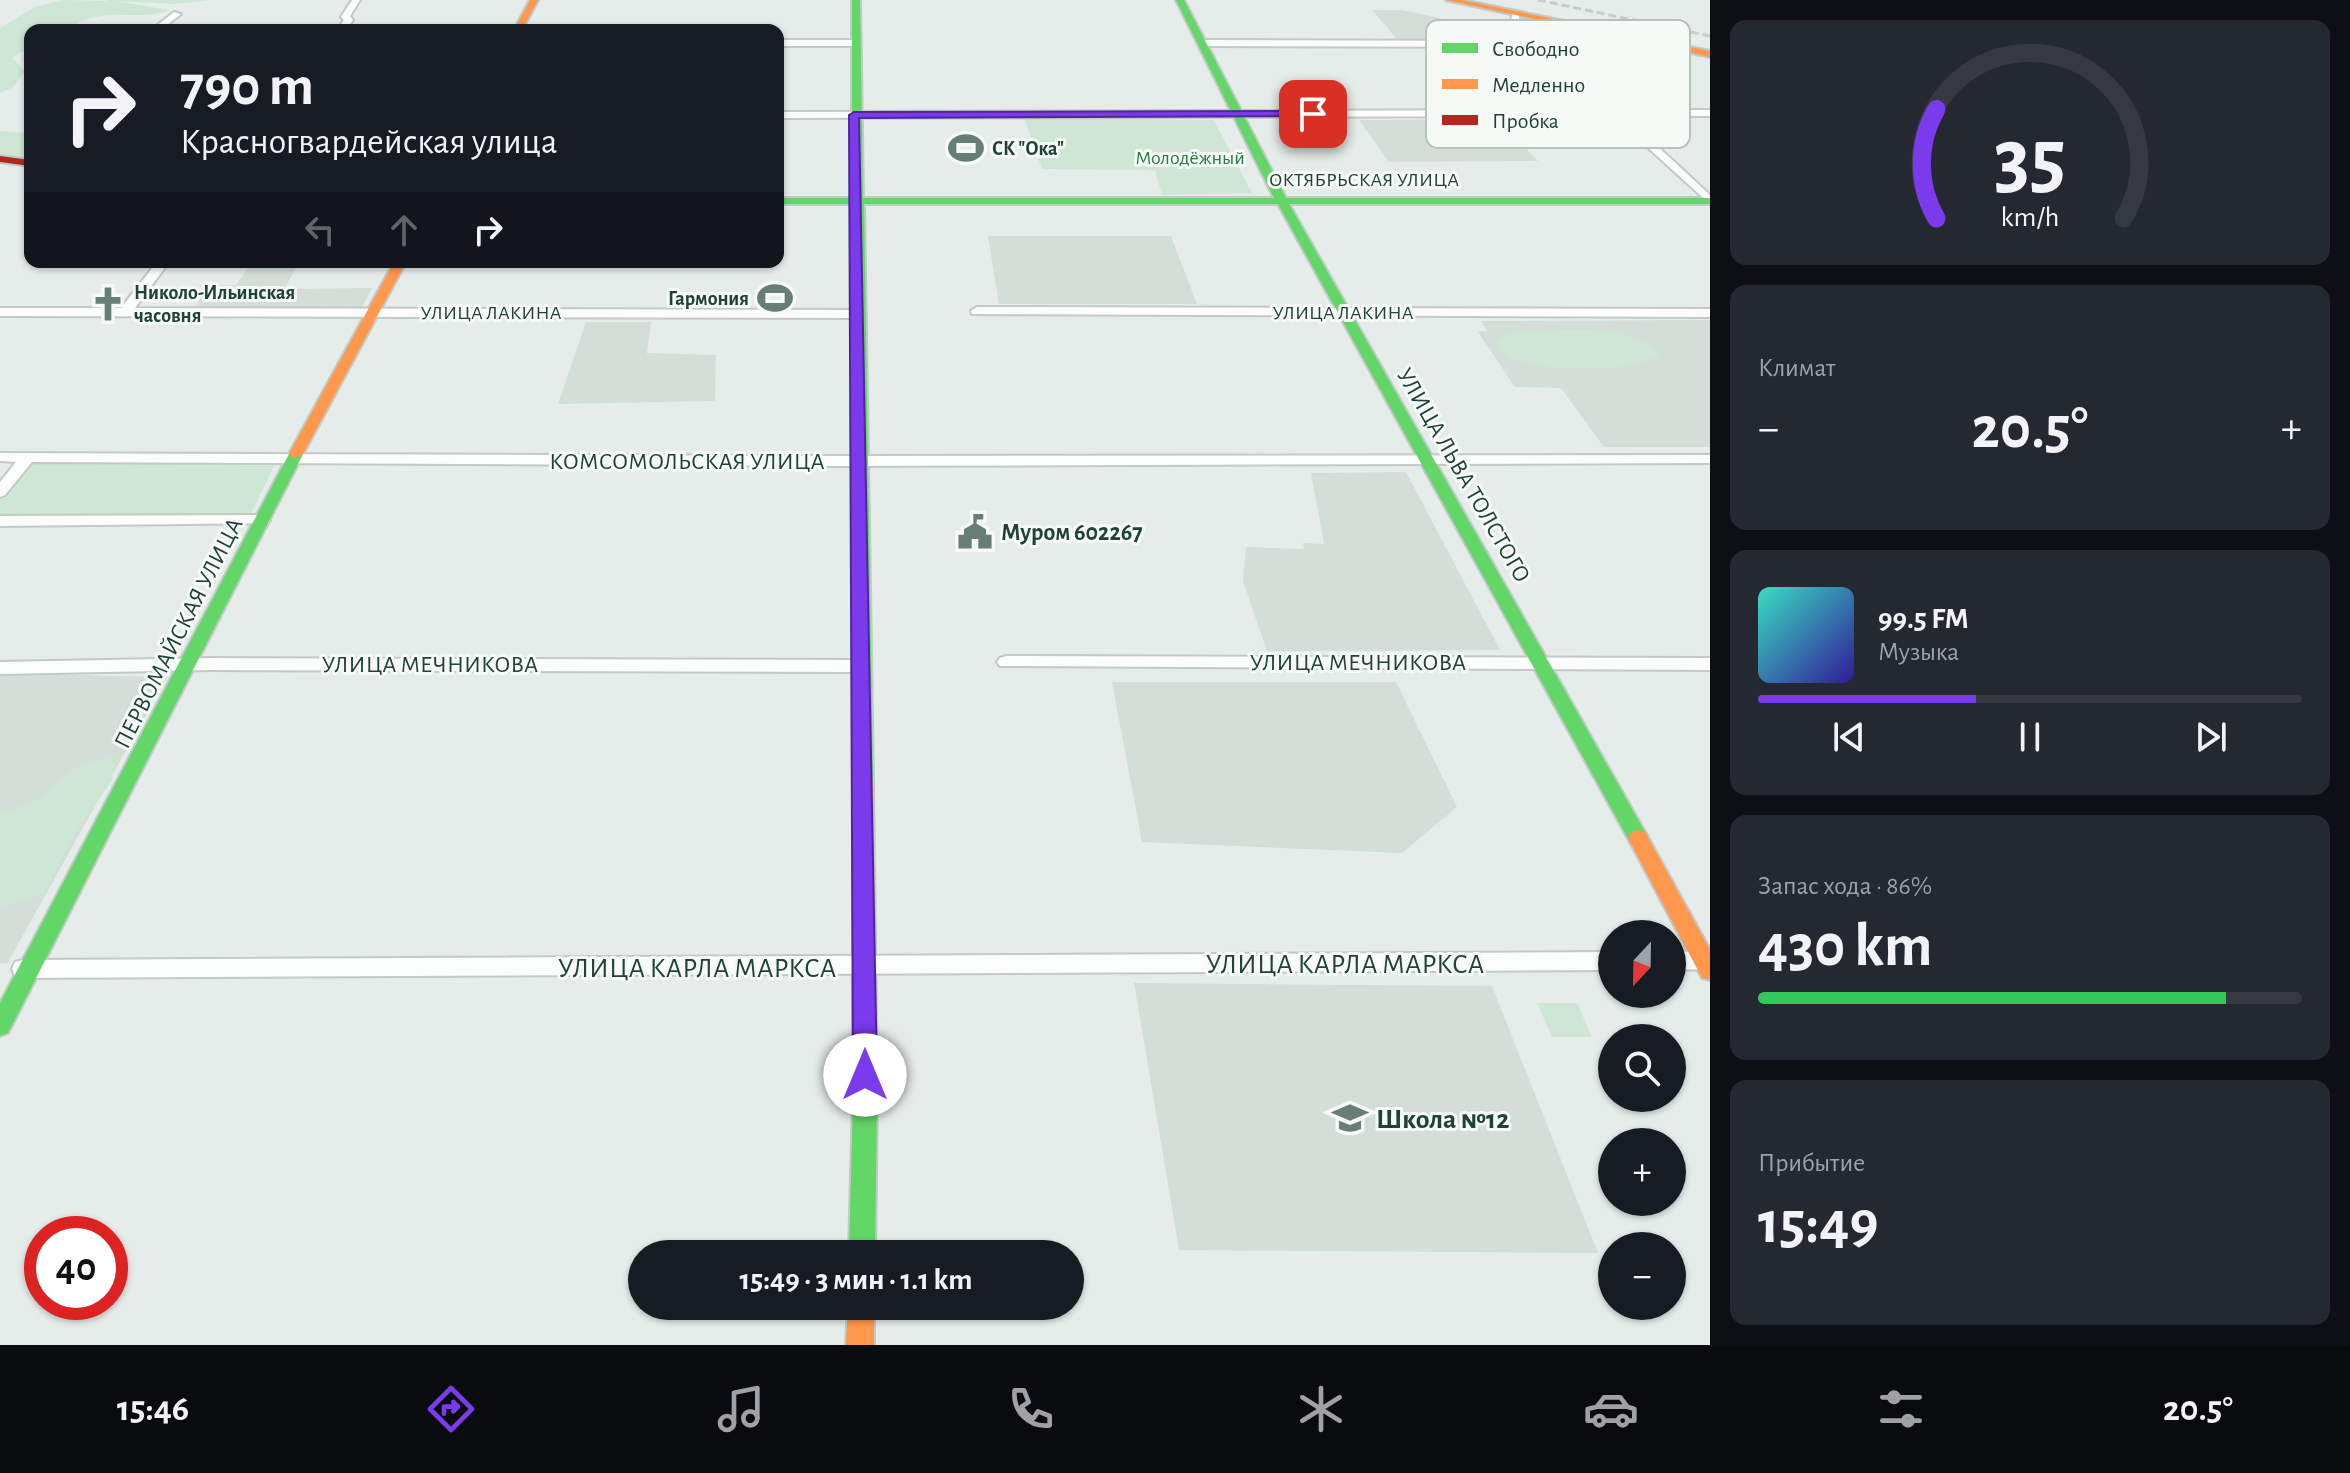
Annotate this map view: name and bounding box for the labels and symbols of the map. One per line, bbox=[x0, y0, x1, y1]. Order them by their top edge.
legend bbox=[1426, 20, 1690, 148]
text: Свободно bbox=[1492, 38, 1580, 60]
text: Медленно bbox=[1492, 74, 1585, 96]
pin bbox=[1279, 80, 1347, 148]
text: Пробка bbox=[1492, 110, 1559, 132]
sports icon: СК "Ока" bbox=[947, 129, 985, 167]
place label: СК "Ока" bbox=[992, 139, 1064, 159]
park label: Молодёжный bbox=[1135, 148, 1245, 168]
street label: ОКТЯБРЬСКАЯ УЛИЦА bbox=[1269, 170, 1459, 190]
sports icon: Гармония bbox=[756, 279, 794, 317]
place label: Николо-Ильинская часовня bbox=[134, 283, 295, 326]
church icon: Николо-Ильинская часовня bbox=[89, 285, 127, 323]
place label: Гармония bbox=[668, 289, 749, 309]
street label: УЛИЦА ЛАКИНА bbox=[421, 303, 562, 323]
street label: УЛИЦА ЛАКИНА bbox=[1273, 303, 1414, 323]
street label: УЛИЦА ЛЬВА ТОЛСТОГО bbox=[1392, 364, 1534, 587]
street label: КОМСОМОЛЬСКАЯ УЛИЦА bbox=[549, 450, 825, 474]
public building icon: Муром 602267 bbox=[956, 513, 994, 551]
street label: ПЕРВОМАЙСКАЯ УЛИЦА bbox=[110, 514, 247, 753]
place label: Муром 602267 bbox=[1001, 521, 1143, 545]
street label: УЛИЦА МЕЧНИКОВА bbox=[1250, 651, 1466, 675]
street label: УЛИЦА МЕЧНИКОВА bbox=[322, 653, 538, 677]
north arrow bbox=[1598, 920, 1686, 1008]
street label: УЛИЦА КАРЛА МАРКСА bbox=[1206, 951, 1484, 979]
street label: УЛИЦА КАРЛА МАРКСА bbox=[558, 955, 836, 983]
position arrow bbox=[823, 1033, 907, 1117]
school or university icon: Школа №12 bbox=[1331, 1099, 1369, 1137]
place label: Школа №12 bbox=[1376, 1106, 1509, 1134]
speed limit sign: 40 bbox=[24, 1216, 128, 1320]

